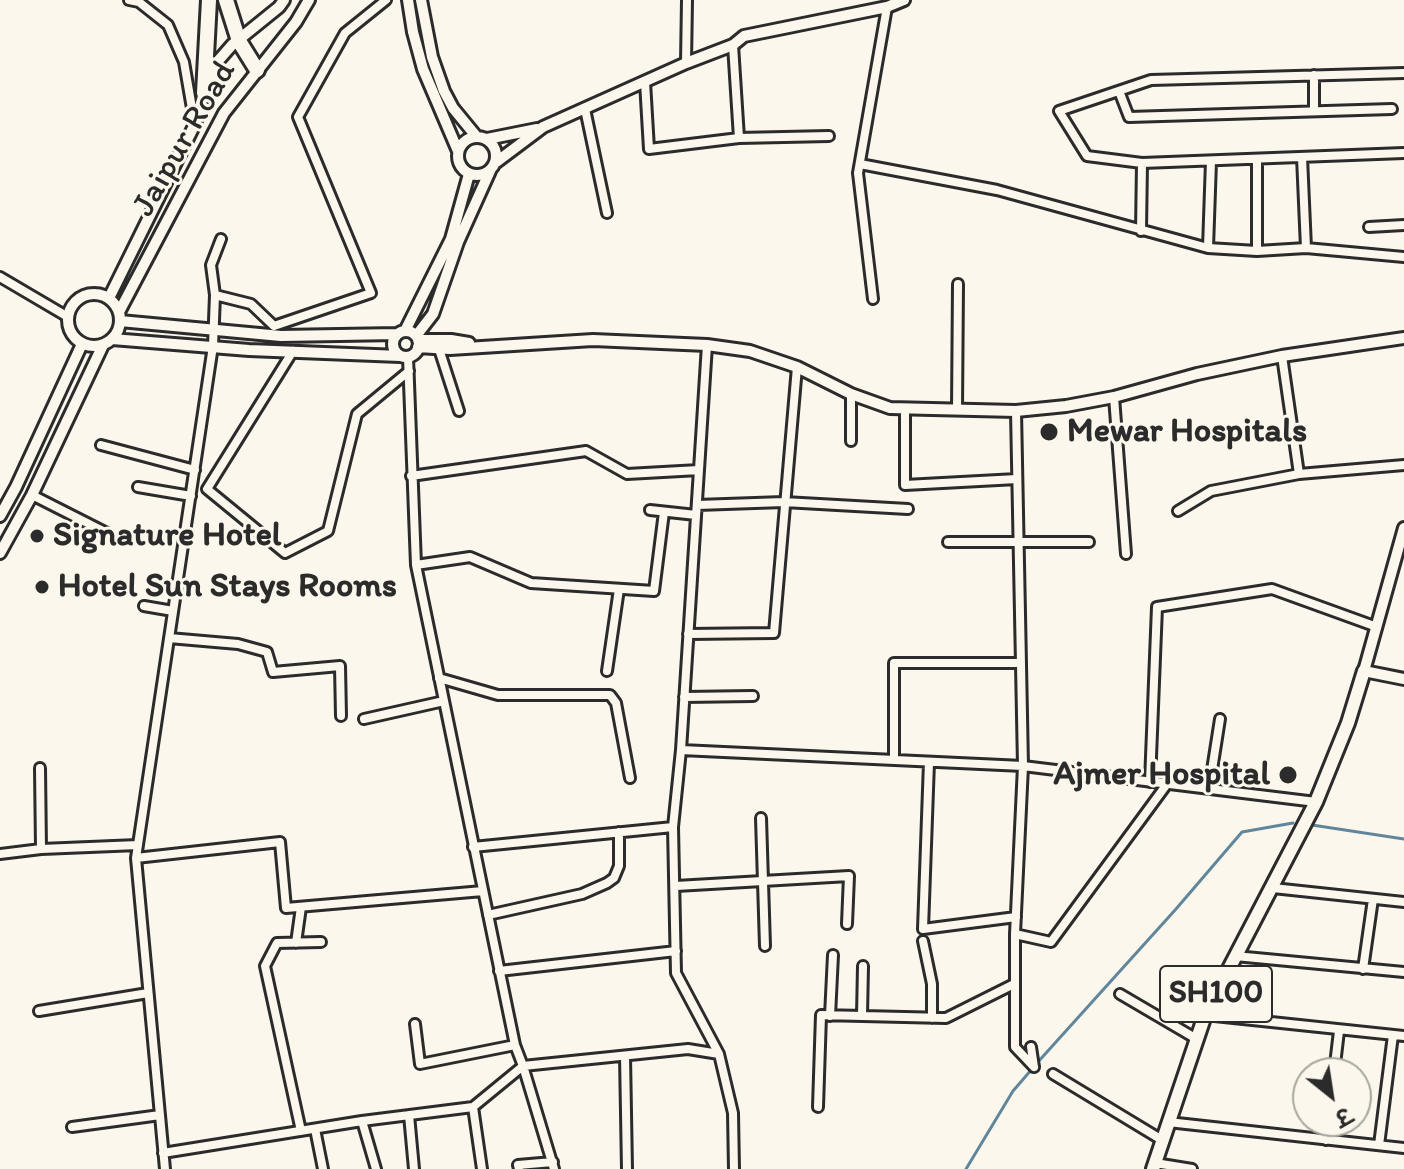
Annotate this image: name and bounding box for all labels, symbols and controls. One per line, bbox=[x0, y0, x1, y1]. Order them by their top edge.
street label: Jaipur Road bbox=[124, 54, 246, 224]
place label: Mewar Hospitals bbox=[1067, 412, 1307, 452]
marker: Mewar Hospitals bbox=[1038, 421, 1060, 443]
place label: Signature Hotel bbox=[53, 516, 281, 556]
marker: Signature Hotel bbox=[28, 527, 46, 545]
place label: Hotel Sun Stays Rooms bbox=[58, 567, 397, 607]
marker: Hotel Sun Stays Rooms bbox=[33, 578, 51, 596]
place label: Ajmer Hospital bbox=[1054, 755, 1270, 795]
marker: Ajmer Hospital bbox=[1277, 764, 1299, 786]
road number: SH100 bbox=[1160, 966, 1272, 1022]
north arrow bbox=[1292, 1057, 1372, 1137]
text: उ bbox=[1330, 1101, 1356, 1132]

